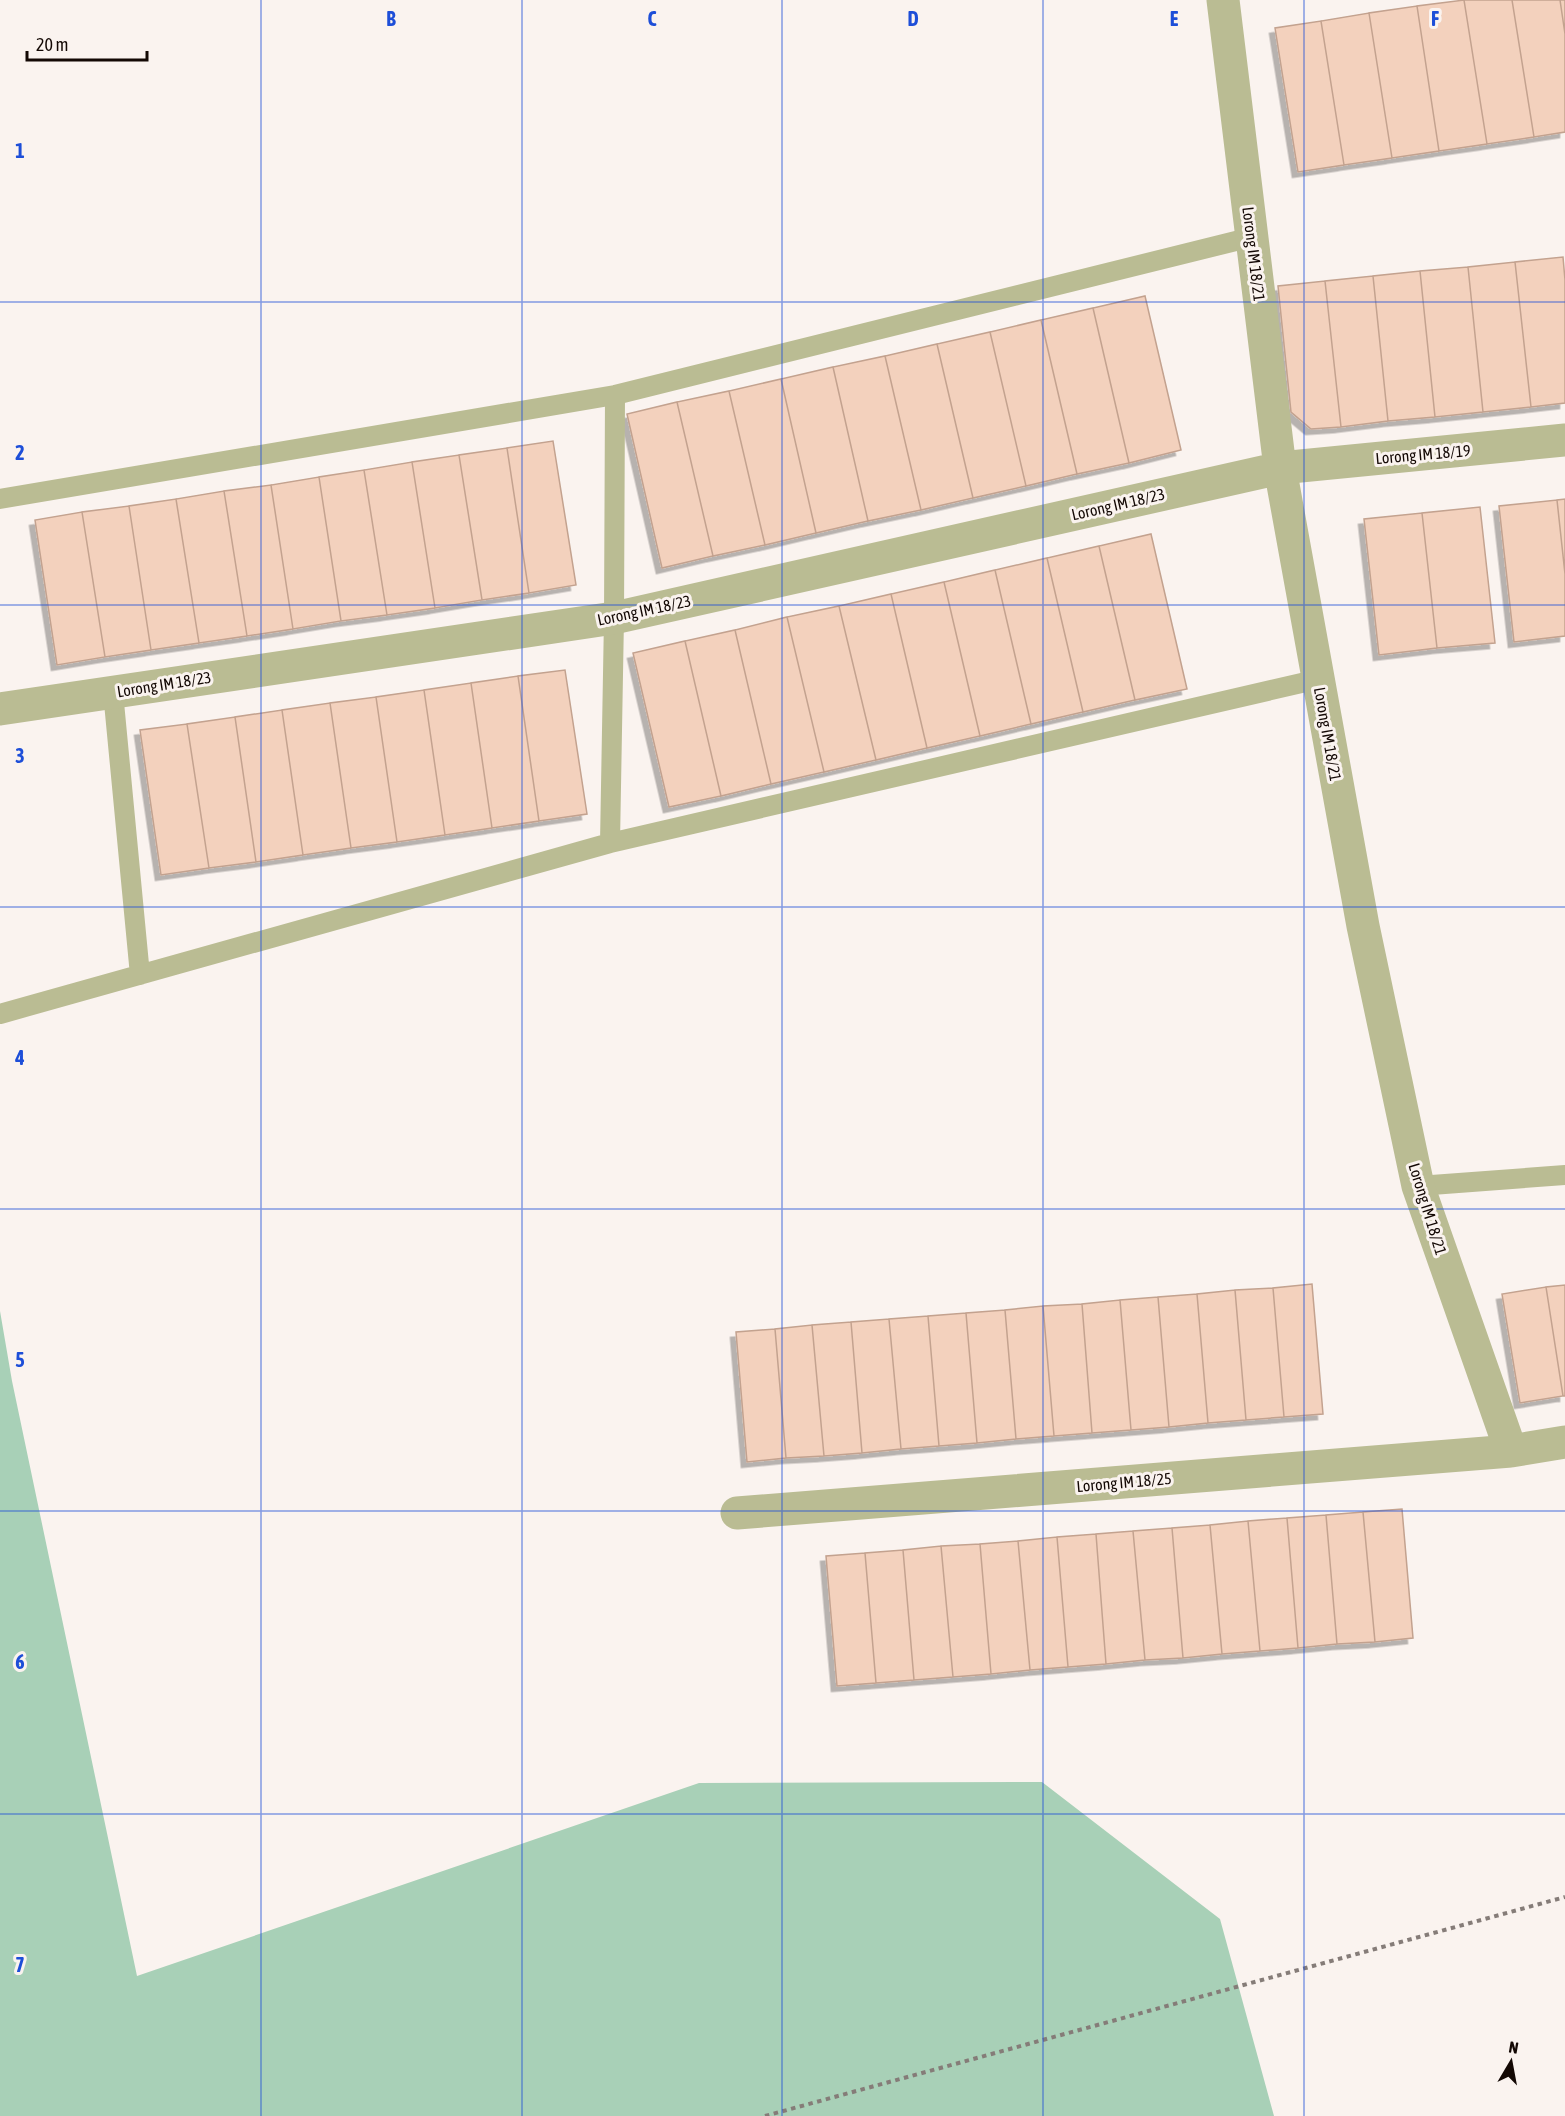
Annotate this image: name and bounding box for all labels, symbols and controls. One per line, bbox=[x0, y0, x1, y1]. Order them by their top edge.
text: B bbox=[386, 7, 396, 30]
text: C bbox=[648, 7, 657, 30]
text: D bbox=[907, 7, 919, 30]
text: E bbox=[1170, 7, 1179, 30]
text: F bbox=[1431, 7, 1439, 30]
scale bar bbox=[27, 24, 147, 62]
text: 20 m bbox=[36, 34, 68, 55]
text: 1 bbox=[15, 139, 25, 162]
street label: Lorong IM 18/21 bbox=[1238, 206, 1269, 302]
text: 2 bbox=[15, 441, 25, 464]
street label: Lorong IM 18/19 bbox=[1375, 441, 1471, 468]
street label: Lorong IM 18/23 bbox=[1070, 485, 1167, 524]
street label: Lorong IM 18/23 bbox=[596, 591, 693, 630]
street label: Lorong IM 18/23 bbox=[116, 668, 213, 701]
street label: Lorong IM 18/21 bbox=[1310, 686, 1345, 783]
text: 3 bbox=[15, 744, 25, 767]
text: 4 bbox=[14, 1046, 25, 1069]
street label: Lorong IM 18/21 bbox=[1405, 1161, 1451, 1257]
text: 5 bbox=[15, 1348, 25, 1371]
street label: Lorong IM 18/25 bbox=[1076, 1469, 1172, 1496]
text: 6 bbox=[15, 1650, 25, 1673]
text: 7 bbox=[15, 1953, 25, 1976]
north arrow bbox=[1481, 2032, 1541, 2092]
text: N bbox=[1507, 2038, 1520, 2057]

